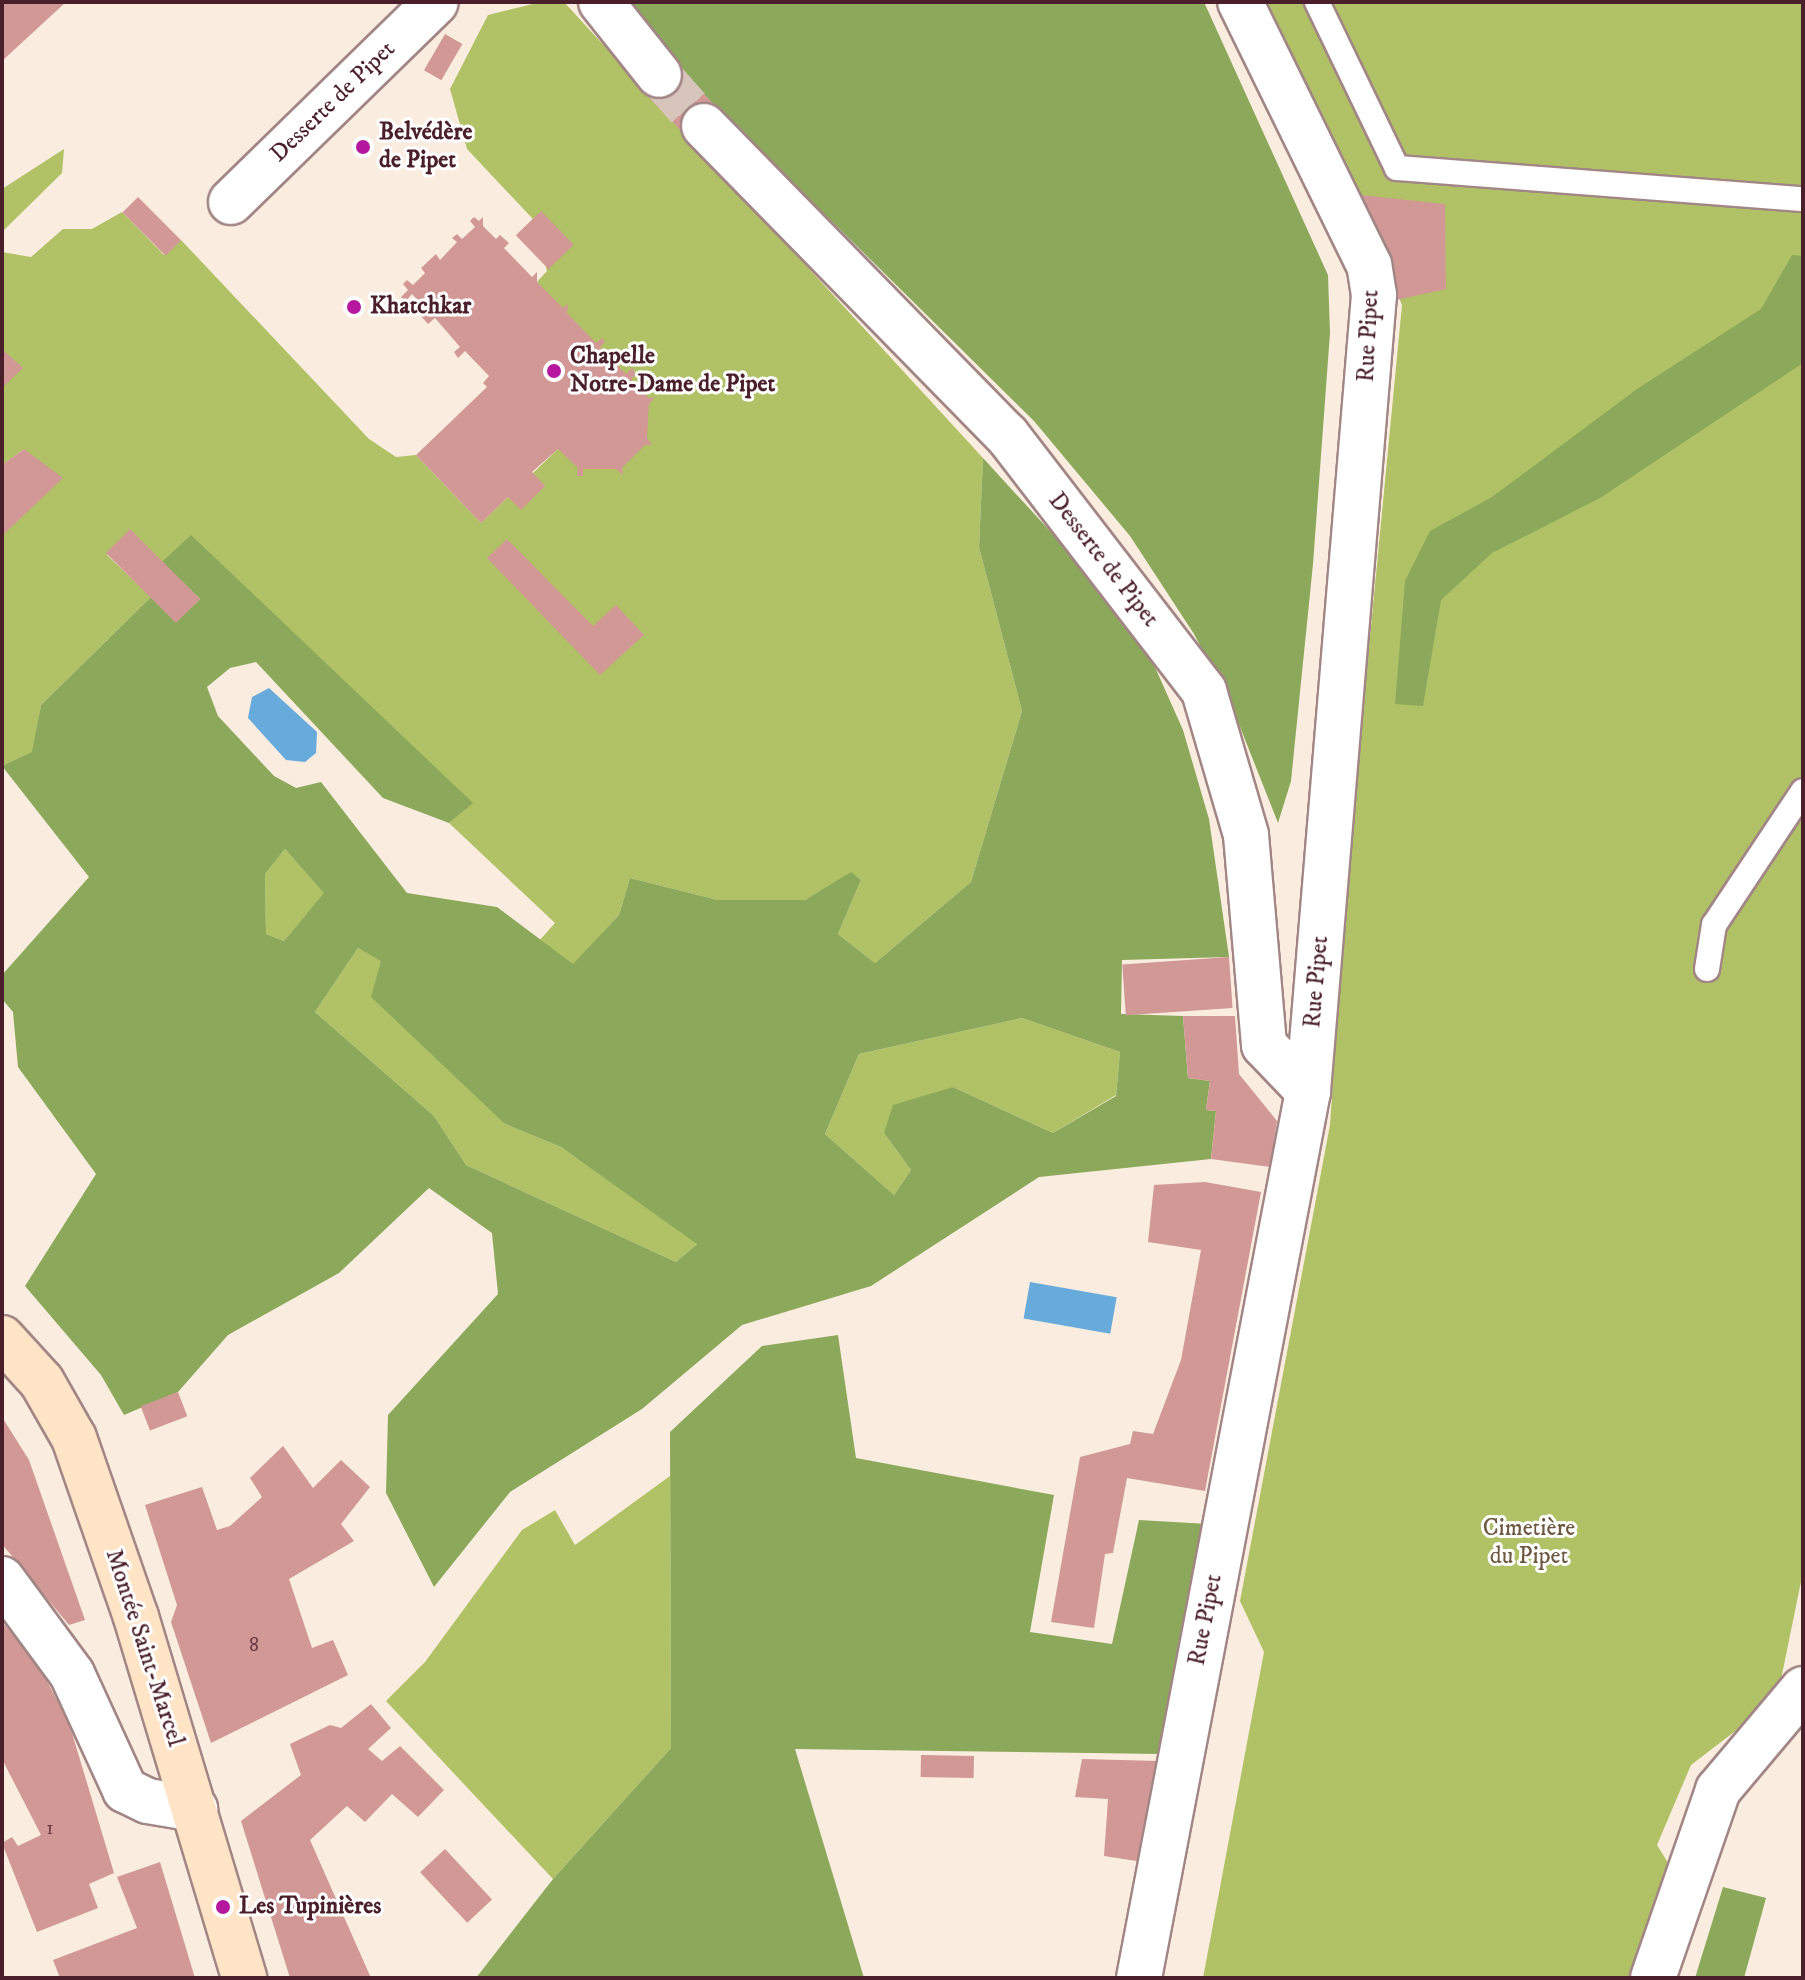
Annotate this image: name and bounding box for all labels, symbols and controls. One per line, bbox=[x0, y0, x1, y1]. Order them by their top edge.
street label: Desserte de Pipet bbox=[265, 35, 401, 169]
place label: Belvédère de Pipet bbox=[379, 119, 472, 175]
marker: Belvédère de Pipet bbox=[354, 138, 372, 156]
street label: Rue Pipet bbox=[1352, 289, 1386, 383]
place label: Khatchkar bbox=[370, 293, 471, 321]
marker: Khatchkar bbox=[345, 298, 363, 316]
place label: Chapelle Notre-Dame de Pipet bbox=[570, 343, 775, 399]
marker: Chapelle Notre-Dame de Pipet bbox=[545, 362, 563, 380]
street label: Desserte de Pipet bbox=[1042, 487, 1164, 633]
street label: Rue Pipet bbox=[1299, 935, 1335, 1029]
park label: Cimetière du Pipet bbox=[1483, 1515, 1575, 1571]
street label: Montée Saint-Marcel bbox=[99, 1546, 189, 1750]
street label: Rue Pipet bbox=[1183, 1572, 1229, 1668]
house number: 8 bbox=[249, 1633, 259, 1657]
house number: 1 bbox=[46, 1816, 54, 1840]
place label: Les Tupinières bbox=[239, 1893, 381, 1921]
marker: Les Tupinières bbox=[214, 1898, 232, 1916]

